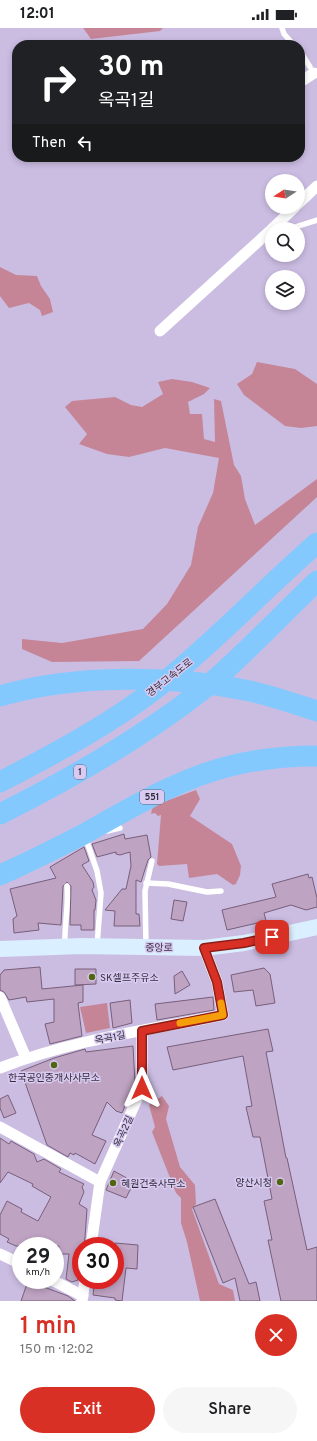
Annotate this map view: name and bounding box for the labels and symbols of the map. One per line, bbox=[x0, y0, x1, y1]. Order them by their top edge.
north arrow bbox=[265, 174, 305, 214]
street label: 경부고속도로 bbox=[144, 656, 196, 700]
road number: 1 bbox=[74, 765, 86, 779]
road number: 551 bbox=[140, 790, 164, 804]
pin bbox=[255, 920, 289, 954]
street label: 중앙로 bbox=[145, 942, 173, 955]
marker: SK셀프주유소 bbox=[87, 972, 97, 982]
place label: SK셀프주유소 bbox=[100, 972, 159, 985]
street label: 옥곡1길 bbox=[94, 1029, 127, 1048]
marker: 한국공인중개사사무소 bbox=[49, 1060, 59, 1070]
position arrow bbox=[121, 1067, 163, 1109]
place label: 한국공인중개사사무소 bbox=[8, 1072, 100, 1085]
street label: 옥곡2길 bbox=[112, 1114, 137, 1150]
place label: 양산시청 bbox=[235, 1177, 272, 1190]
marker: 양산시청 bbox=[275, 1177, 285, 1187]
marker: 혜원건축사무소 bbox=[108, 1178, 118, 1188]
place label: 혜원건축사무소 bbox=[121, 1178, 185, 1191]
speed limit sign: 30 bbox=[72, 1237, 124, 1289]

